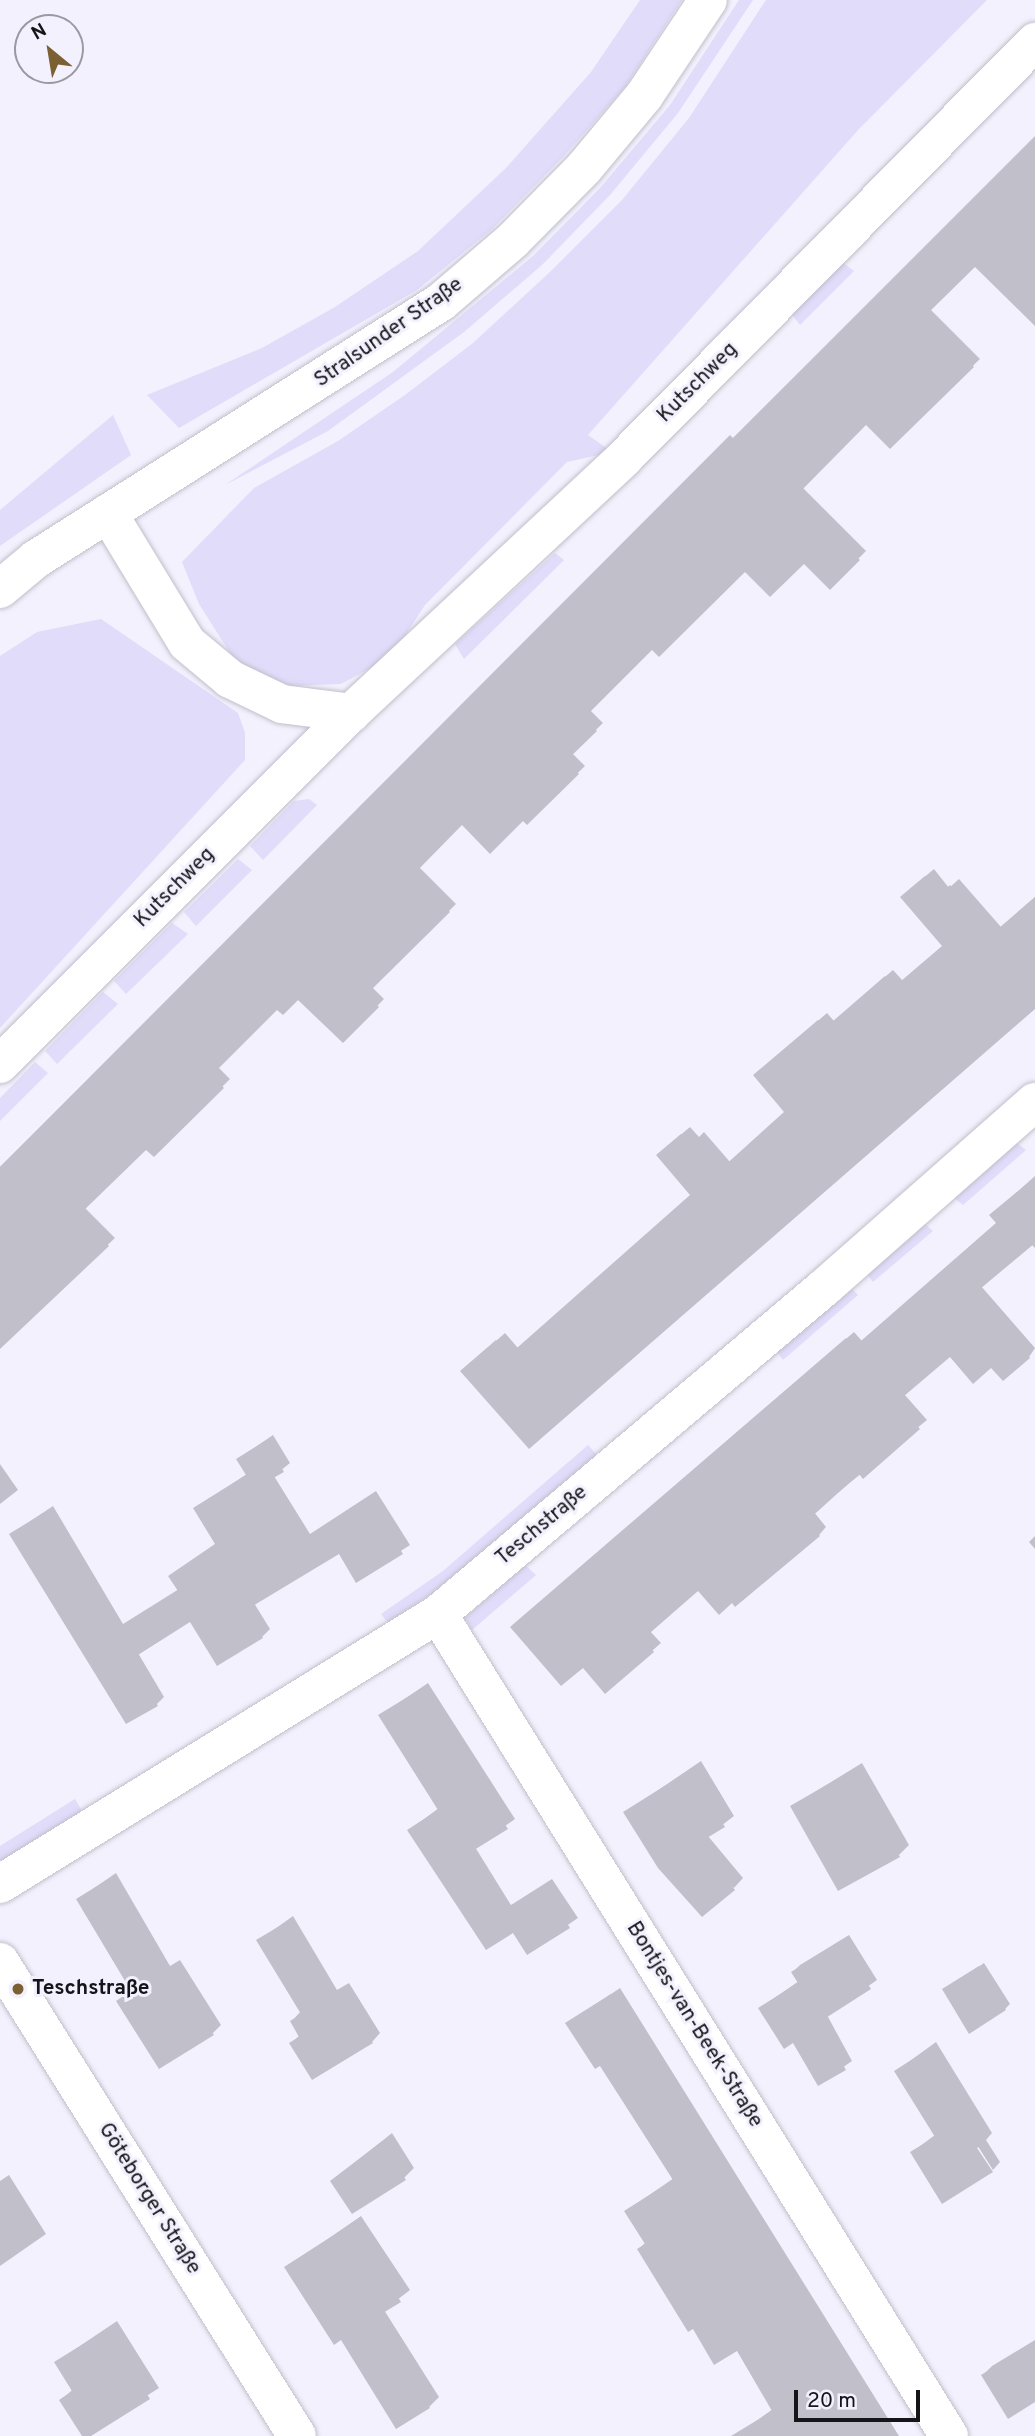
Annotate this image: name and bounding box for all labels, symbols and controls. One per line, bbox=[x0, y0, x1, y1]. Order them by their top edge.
north arrow bbox=[14, 14, 84, 84]
text: N bbox=[28, 19, 51, 46]
street label: Stralsunder Straße bbox=[310, 272, 468, 394]
street label: Kutschweg bbox=[653, 338, 743, 428]
street label: Kutschweg bbox=[130, 843, 220, 933]
street label: Teschstraße bbox=[491, 1480, 593, 1572]
street label: Bontjes-van-Beek-Straße bbox=[620, 1917, 768, 2133]
place label: Teschstraße bbox=[32, 1976, 150, 2002]
marker: Teschstraße bbox=[10, 1981, 26, 1997]
street label: Göteborger Straße bbox=[92, 2119, 206, 2279]
scale bar bbox=[797, 2376, 923, 2420]
text: 20 m bbox=[807, 2388, 856, 2415]

